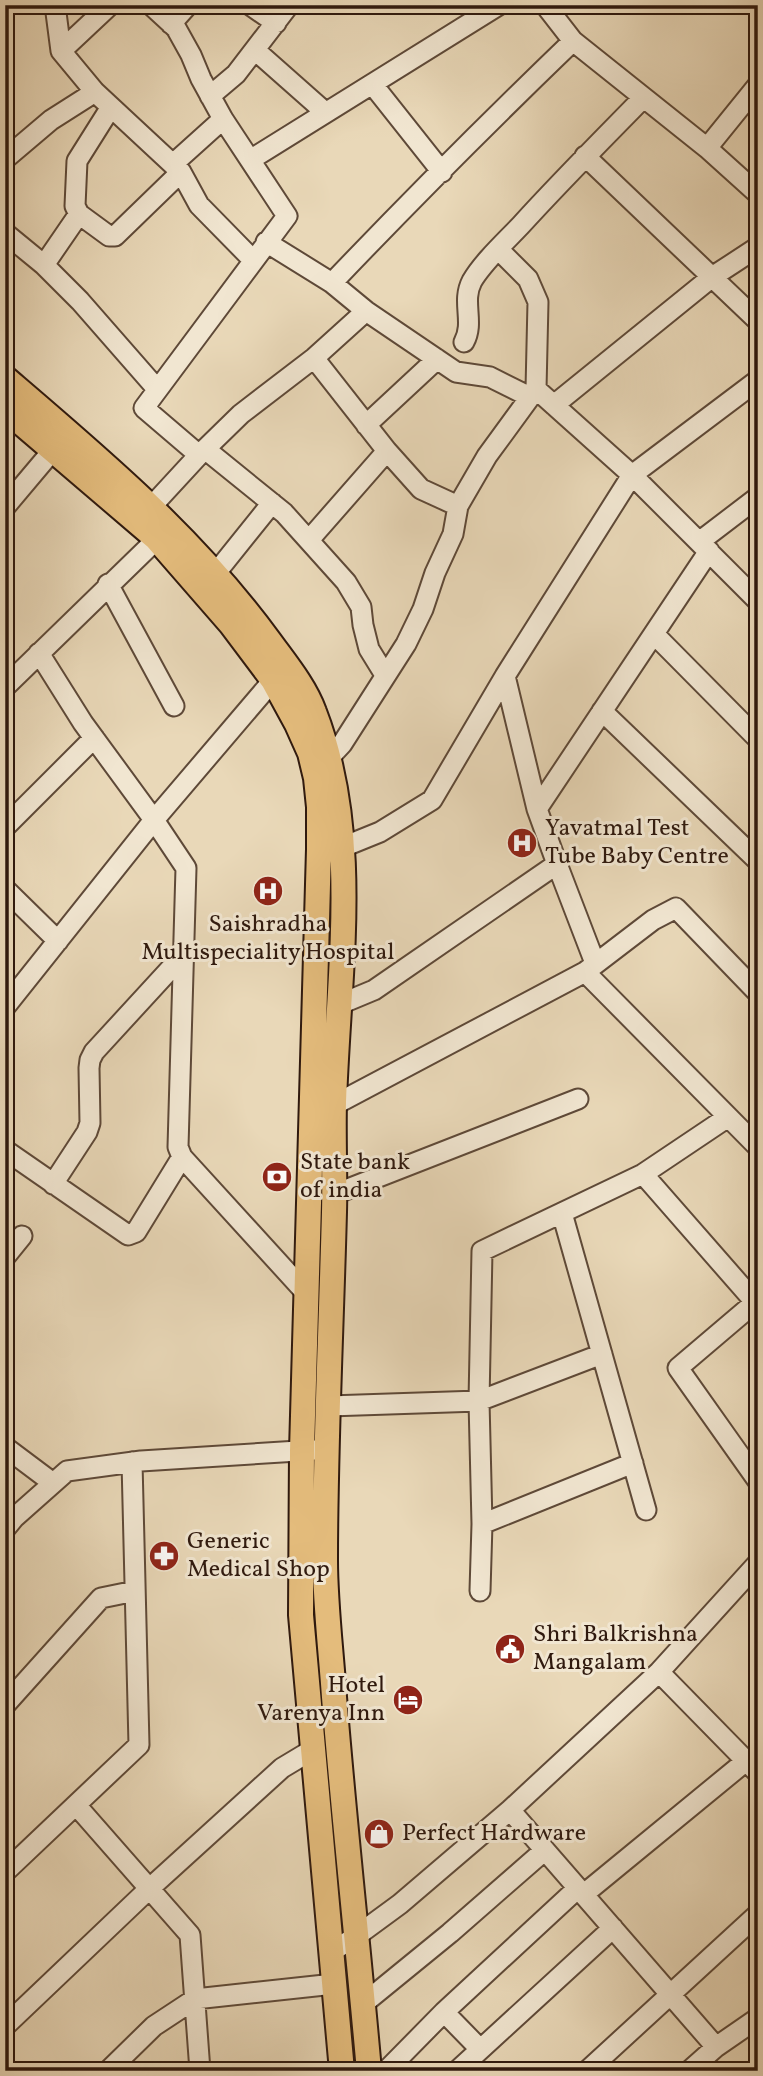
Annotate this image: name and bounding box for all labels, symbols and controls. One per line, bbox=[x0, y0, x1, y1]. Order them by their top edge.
place label: Yavatmal Test Tube Baby Centre bbox=[545, 812, 729, 874]
hospital icon: Yavatmal Test Tube Baby Centre bbox=[505, 826, 539, 860]
hospital icon: Saishradha Multispeciality Hospital bbox=[251, 874, 285, 908]
place label: Saishradha Multispeciality Hospital bbox=[141, 908, 395, 970]
place label: State bank of india bbox=[300, 1146, 410, 1208]
bank icon: State bank of india bbox=[260, 1160, 294, 1194]
place label: Generic Medical Shop bbox=[187, 1525, 330, 1587]
pharmacy icon: Generic Medical Shop bbox=[147, 1539, 181, 1573]
place label: Shri Balkrishna Mangalam bbox=[533, 1618, 698, 1680]
public building icon: Shri Balkrishna Mangalam bbox=[493, 1632, 527, 1666]
place label: Hotel Varenya Inn bbox=[257, 1669, 385, 1731]
hotel icon: Hotel Varenya Inn bbox=[391, 1683, 425, 1717]
shop icon: Perfect Hardware bbox=[362, 1817, 396, 1851]
place label: Perfect Hardware bbox=[402, 1817, 586, 1851]

